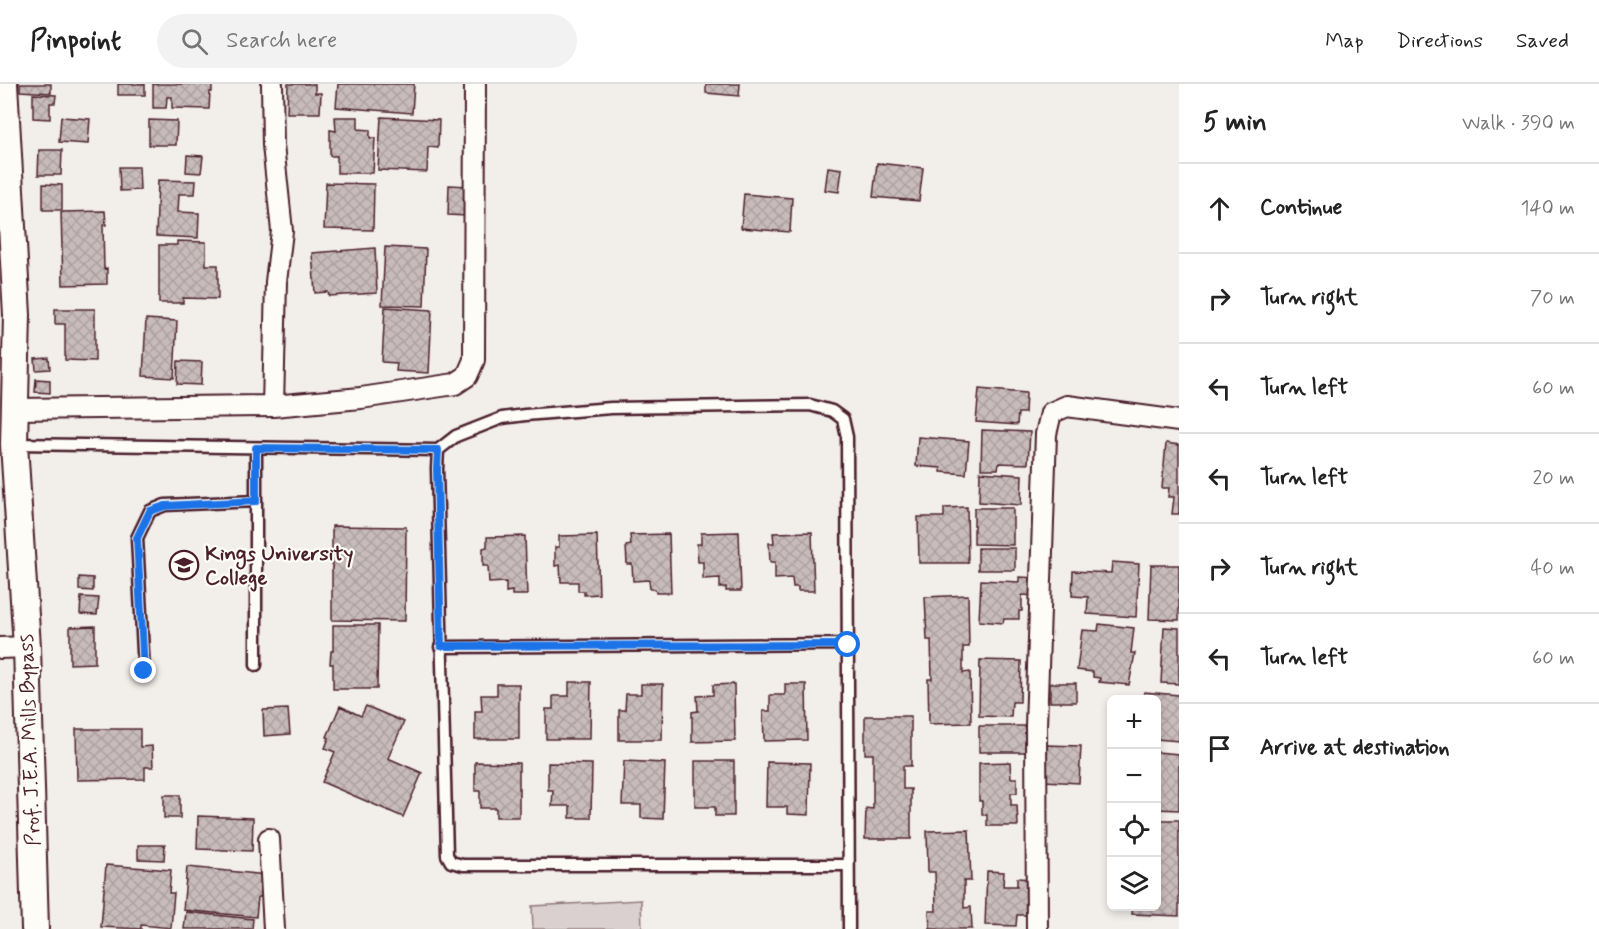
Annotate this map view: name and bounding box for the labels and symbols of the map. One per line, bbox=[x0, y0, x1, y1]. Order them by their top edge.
place label: Kings University College bbox=[205, 540, 353, 592]
school or university icon: Kings University College bbox=[168, 549, 200, 581]
route start bbox=[834, 631, 860, 657]
street label: Prof. J.E.A. Mills Bypass bbox=[12, 633, 48, 846]
route end bbox=[130, 657, 156, 683]

